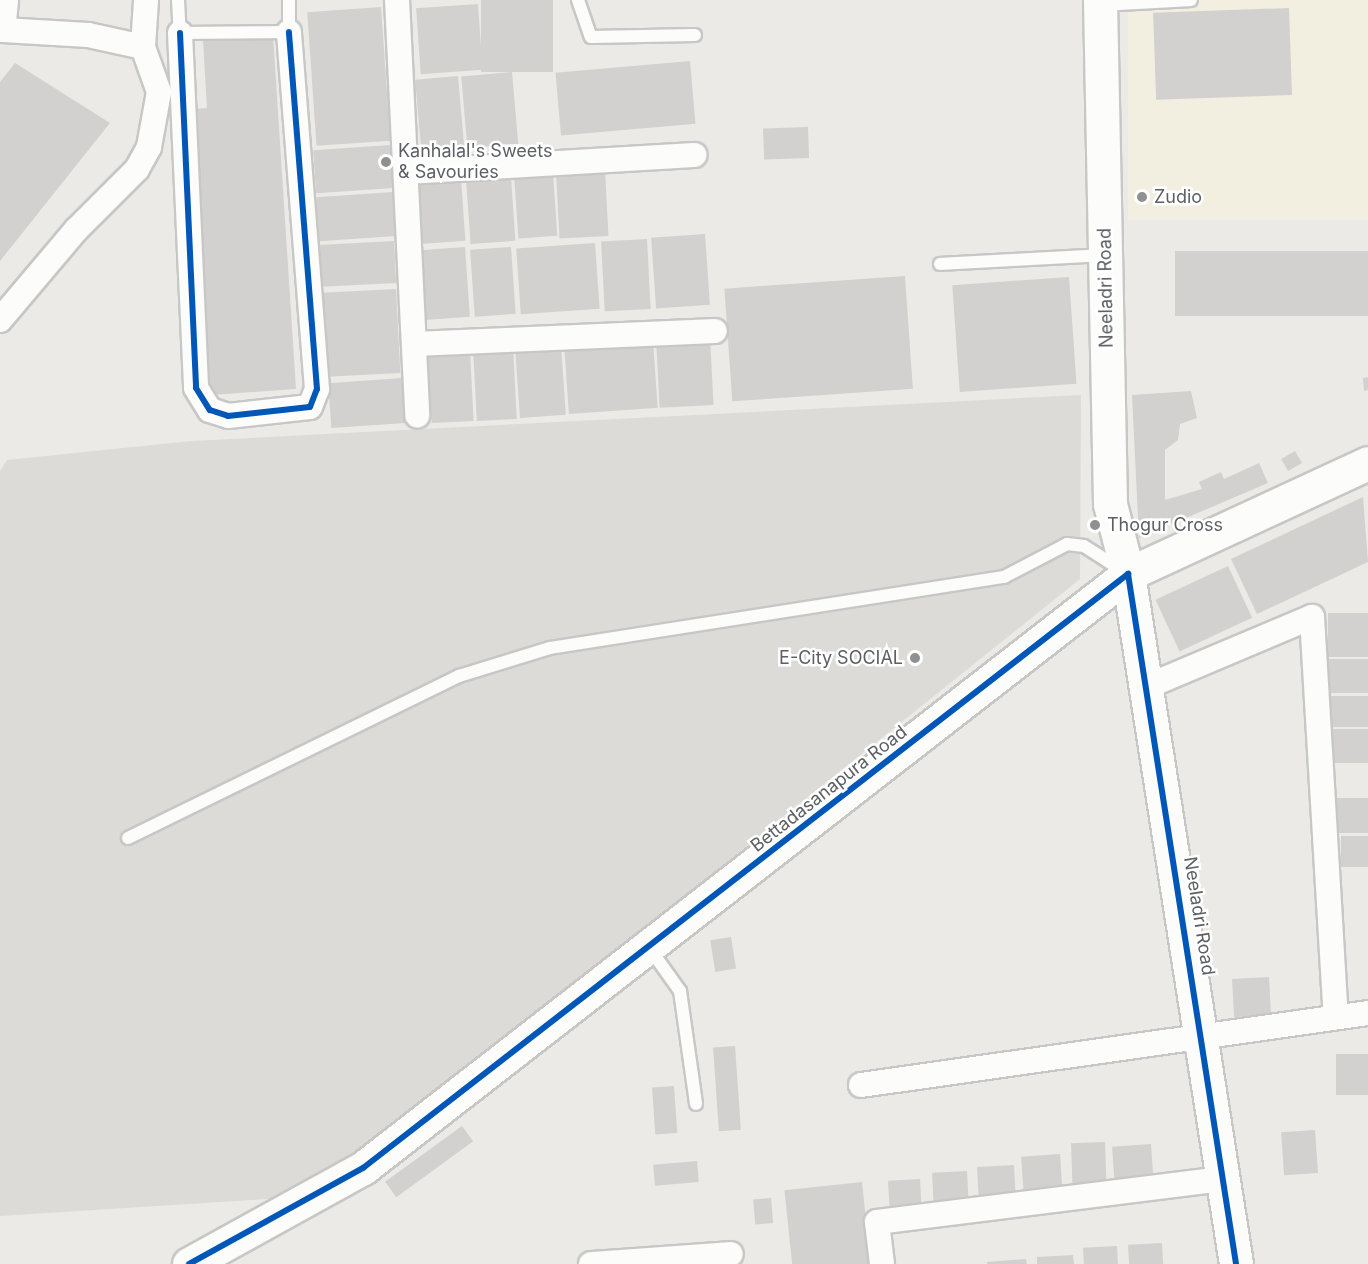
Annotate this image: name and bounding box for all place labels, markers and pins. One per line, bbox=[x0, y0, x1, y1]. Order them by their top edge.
place label: Kanhalal's Sweets & Savouries bbox=[398, 141, 553, 184]
marker: Kanhalal's Sweets & Savouries bbox=[379, 155, 393, 169]
place label: Zudio bbox=[1154, 186, 1202, 208]
marker: Zudio bbox=[1135, 190, 1149, 204]
place label: Thogur Cross bbox=[1107, 514, 1223, 536]
marker: Thogur Cross bbox=[1088, 518, 1102, 532]
place label: E-City SOCIAL bbox=[779, 647, 903, 669]
marker: E-City SOCIAL bbox=[908, 651, 922, 665]

